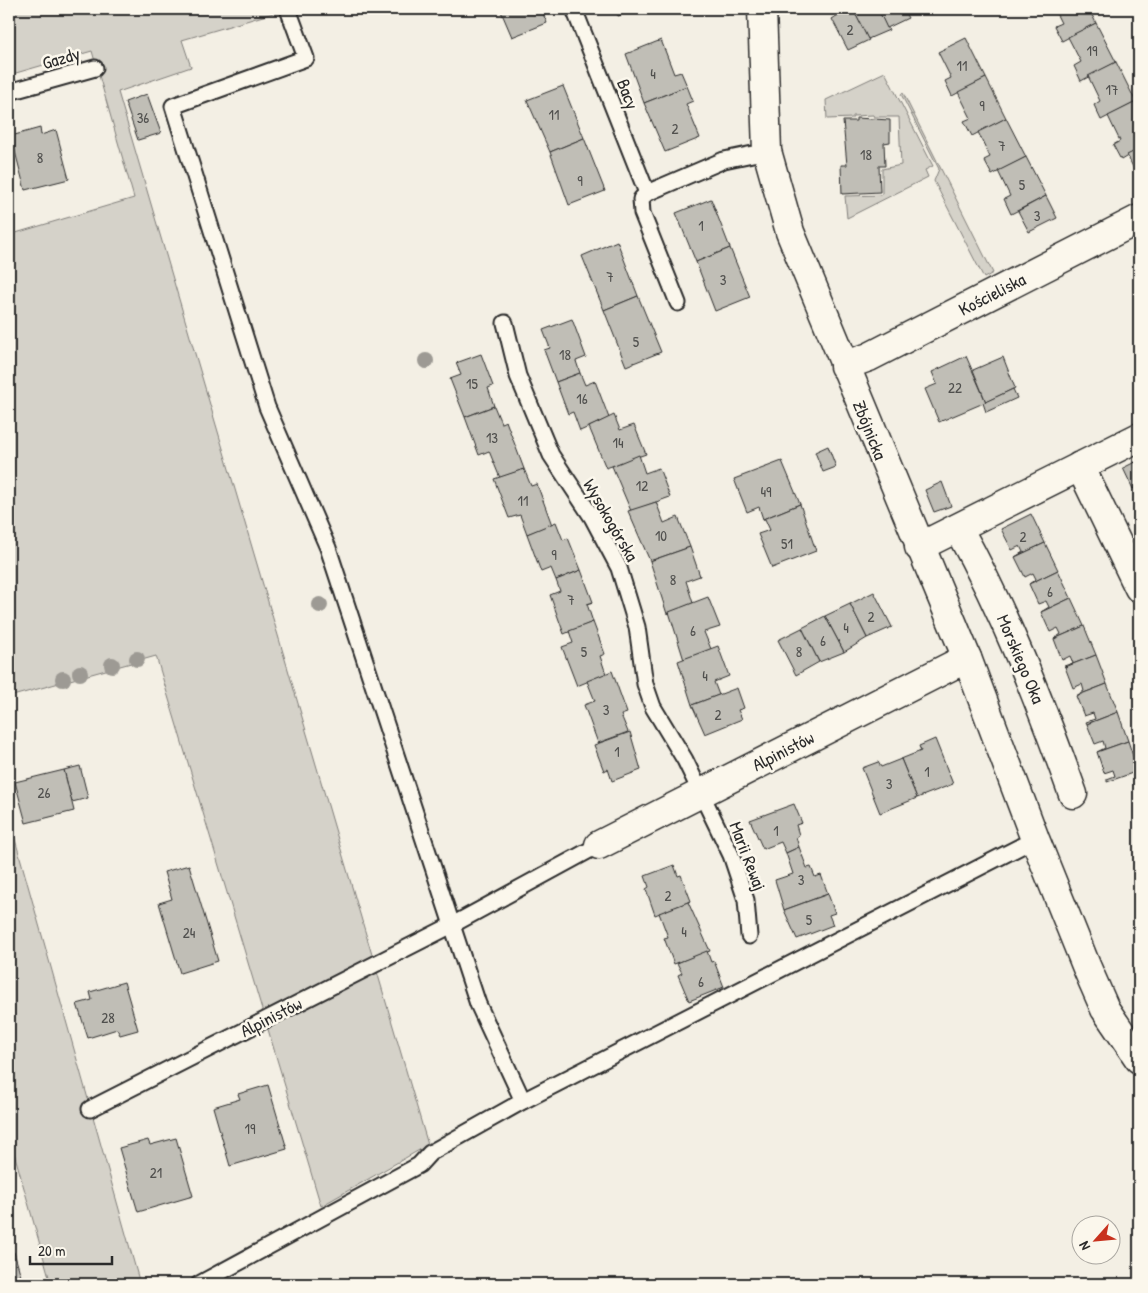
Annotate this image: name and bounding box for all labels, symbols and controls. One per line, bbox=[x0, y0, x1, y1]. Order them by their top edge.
house number: 2 bbox=[846, 19, 854, 40]
house number: 19 bbox=[1087, 40, 1098, 61]
street label: Gazdy bbox=[39, 41, 83, 75]
house number: 11 bbox=[957, 55, 967, 76]
house number: 4 bbox=[650, 63, 656, 84]
street label: Bacy bbox=[611, 75, 645, 113]
house number: 17 bbox=[1106, 79, 1118, 100]
house number: 9 bbox=[979, 95, 985, 116]
house number: 11 bbox=[549, 104, 559, 125]
house number: 36 bbox=[137, 107, 149, 128]
house number: 2 bbox=[671, 118, 679, 139]
house number: 7 bbox=[998, 135, 1006, 156]
house number: 18 bbox=[860, 144, 872, 165]
house number: 8 bbox=[37, 147, 43, 168]
house number: 9 bbox=[577, 170, 583, 191]
house number: 5 bbox=[1019, 174, 1026, 195]
house number: 3 bbox=[1034, 205, 1041, 226]
house number: 1 bbox=[698, 215, 704, 236]
house number: 7 bbox=[606, 266, 614, 287]
street label: Kościeliska bbox=[954, 267, 1030, 321]
house number: 3 bbox=[720, 269, 727, 290]
house number: 5 bbox=[633, 331, 640, 352]
house number: 18 bbox=[559, 344, 571, 365]
house number: 15 bbox=[466, 373, 479, 394]
house number: 22 bbox=[948, 377, 962, 398]
house number: 16 bbox=[576, 388, 588, 409]
street label: Zbójnicka bbox=[847, 397, 893, 463]
house number: 13 bbox=[486, 427, 498, 448]
house number: 14 bbox=[612, 432, 624, 453]
street label: Wysokogórska bbox=[577, 474, 645, 566]
house number: 12 bbox=[636, 475, 648, 496]
house number: 49 bbox=[760, 481, 772, 502]
house number: 11 bbox=[518, 490, 528, 511]
house number: 10 bbox=[655, 525, 667, 546]
house number: 2 bbox=[1019, 526, 1027, 547]
house number: 51 bbox=[781, 533, 793, 554]
house number: 9 bbox=[551, 544, 557, 565]
house number: 8 bbox=[670, 569, 676, 590]
house number: 6 bbox=[1047, 581, 1053, 602]
house number: 7 bbox=[567, 589, 575, 610]
house number: 2 bbox=[867, 606, 875, 627]
street label: Morskiego Oka bbox=[991, 611, 1051, 707]
house number: 4 bbox=[843, 617, 849, 638]
house number: 6 bbox=[690, 620, 696, 641]
house number: 6 bbox=[820, 630, 826, 651]
house number: 5 bbox=[581, 641, 588, 662]
house number: 8 bbox=[796, 641, 802, 662]
house number: 4 bbox=[702, 665, 708, 686]
house number: 3 bbox=[603, 699, 610, 720]
house number: 2 bbox=[714, 704, 722, 725]
street label: Alpinistów bbox=[748, 725, 818, 777]
house number: 1 bbox=[614, 741, 620, 762]
house number: 1 bbox=[924, 761, 930, 782]
house number: 3 bbox=[886, 773, 893, 794]
house number: 26 bbox=[37, 782, 51, 803]
street label: Marii Rewaj bbox=[723, 818, 773, 894]
house number: 1 bbox=[773, 820, 779, 841]
house number: 3 bbox=[798, 869, 805, 890]
house number: 2 bbox=[664, 885, 672, 906]
house number: 5 bbox=[806, 909, 813, 930]
house number: 4 bbox=[681, 921, 687, 942]
house number: 24 bbox=[183, 922, 196, 943]
house number: 6 bbox=[698, 971, 704, 992]
street label: Alpinistów bbox=[236, 991, 306, 1043]
house number: 28 bbox=[101, 1007, 115, 1028]
house number: 19 bbox=[245, 1118, 256, 1139]
house number: 21 bbox=[150, 1162, 162, 1183]
north arrow bbox=[1070, 1216, 1120, 1266]
scale bar bbox=[30, 1233, 112, 1265]
text: N bbox=[1074, 1238, 1094, 1254]
text: 20 m bbox=[38, 1240, 65, 1261]

